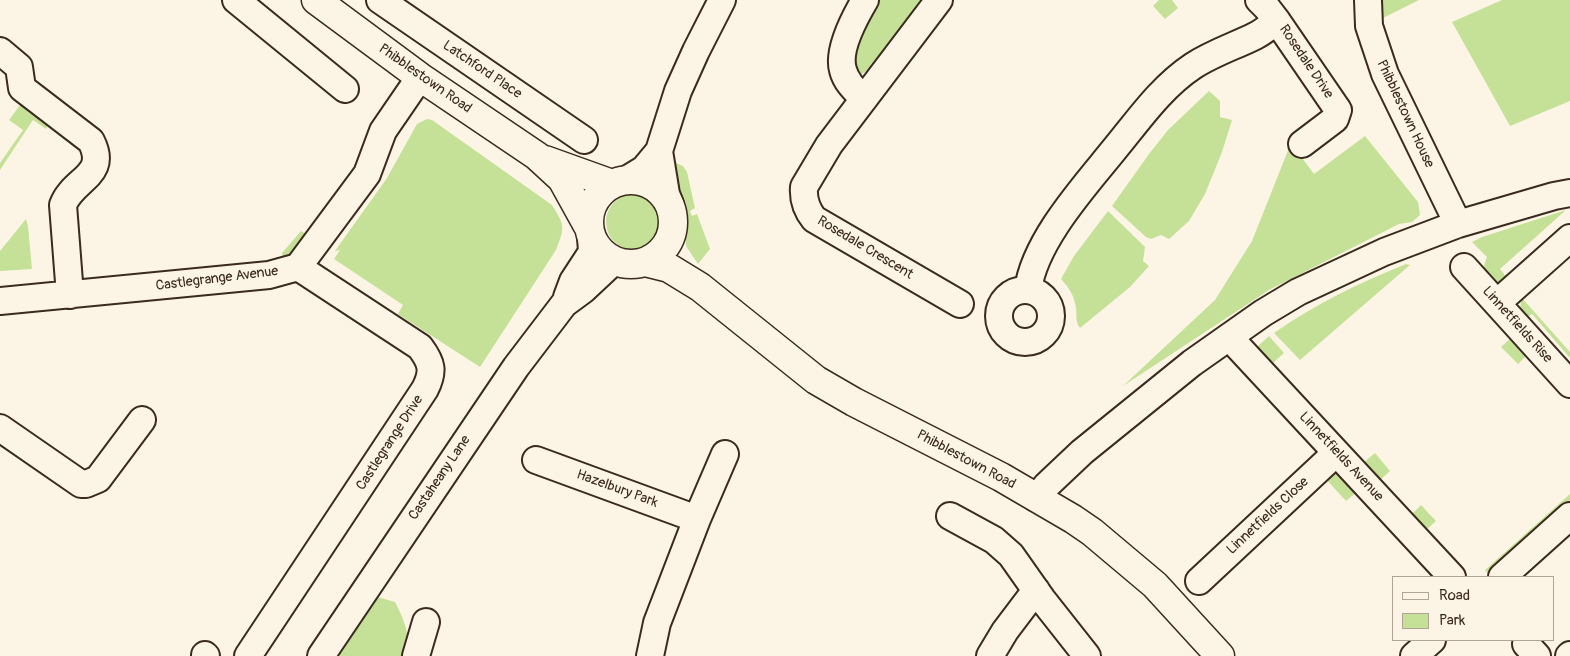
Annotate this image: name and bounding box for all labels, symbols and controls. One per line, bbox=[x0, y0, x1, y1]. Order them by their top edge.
street label: Rosedale Drive bbox=[1275, 22, 1337, 102]
street label: Latchford Place bbox=[439, 37, 525, 103]
street label: Phibblestown Road bbox=[375, 41, 475, 117]
street label: Phibblestown House bbox=[1373, 57, 1437, 171]
street label: Rosedale Crescent bbox=[814, 213, 916, 283]
street label: Castlegrange Avenue bbox=[155, 263, 279, 295]
street label: Linnetfields Rise bbox=[1478, 283, 1556, 367]
street label: Castlegrange Drive bbox=[353, 392, 427, 494]
street label: Linnetfields Avenue bbox=[1295, 409, 1387, 505]
street label: Phibblestown Road bbox=[914, 427, 1018, 493]
street label: Castaheany Lane bbox=[405, 432, 475, 524]
street label: Hazelbury Park bbox=[574, 467, 660, 511]
street label: Linnetfields Close bbox=[1224, 474, 1312, 558]
legend bbox=[1392, 576, 1555, 641]
text: Road bbox=[1439, 586, 1470, 605]
text: Park bbox=[1439, 611, 1465, 630]

